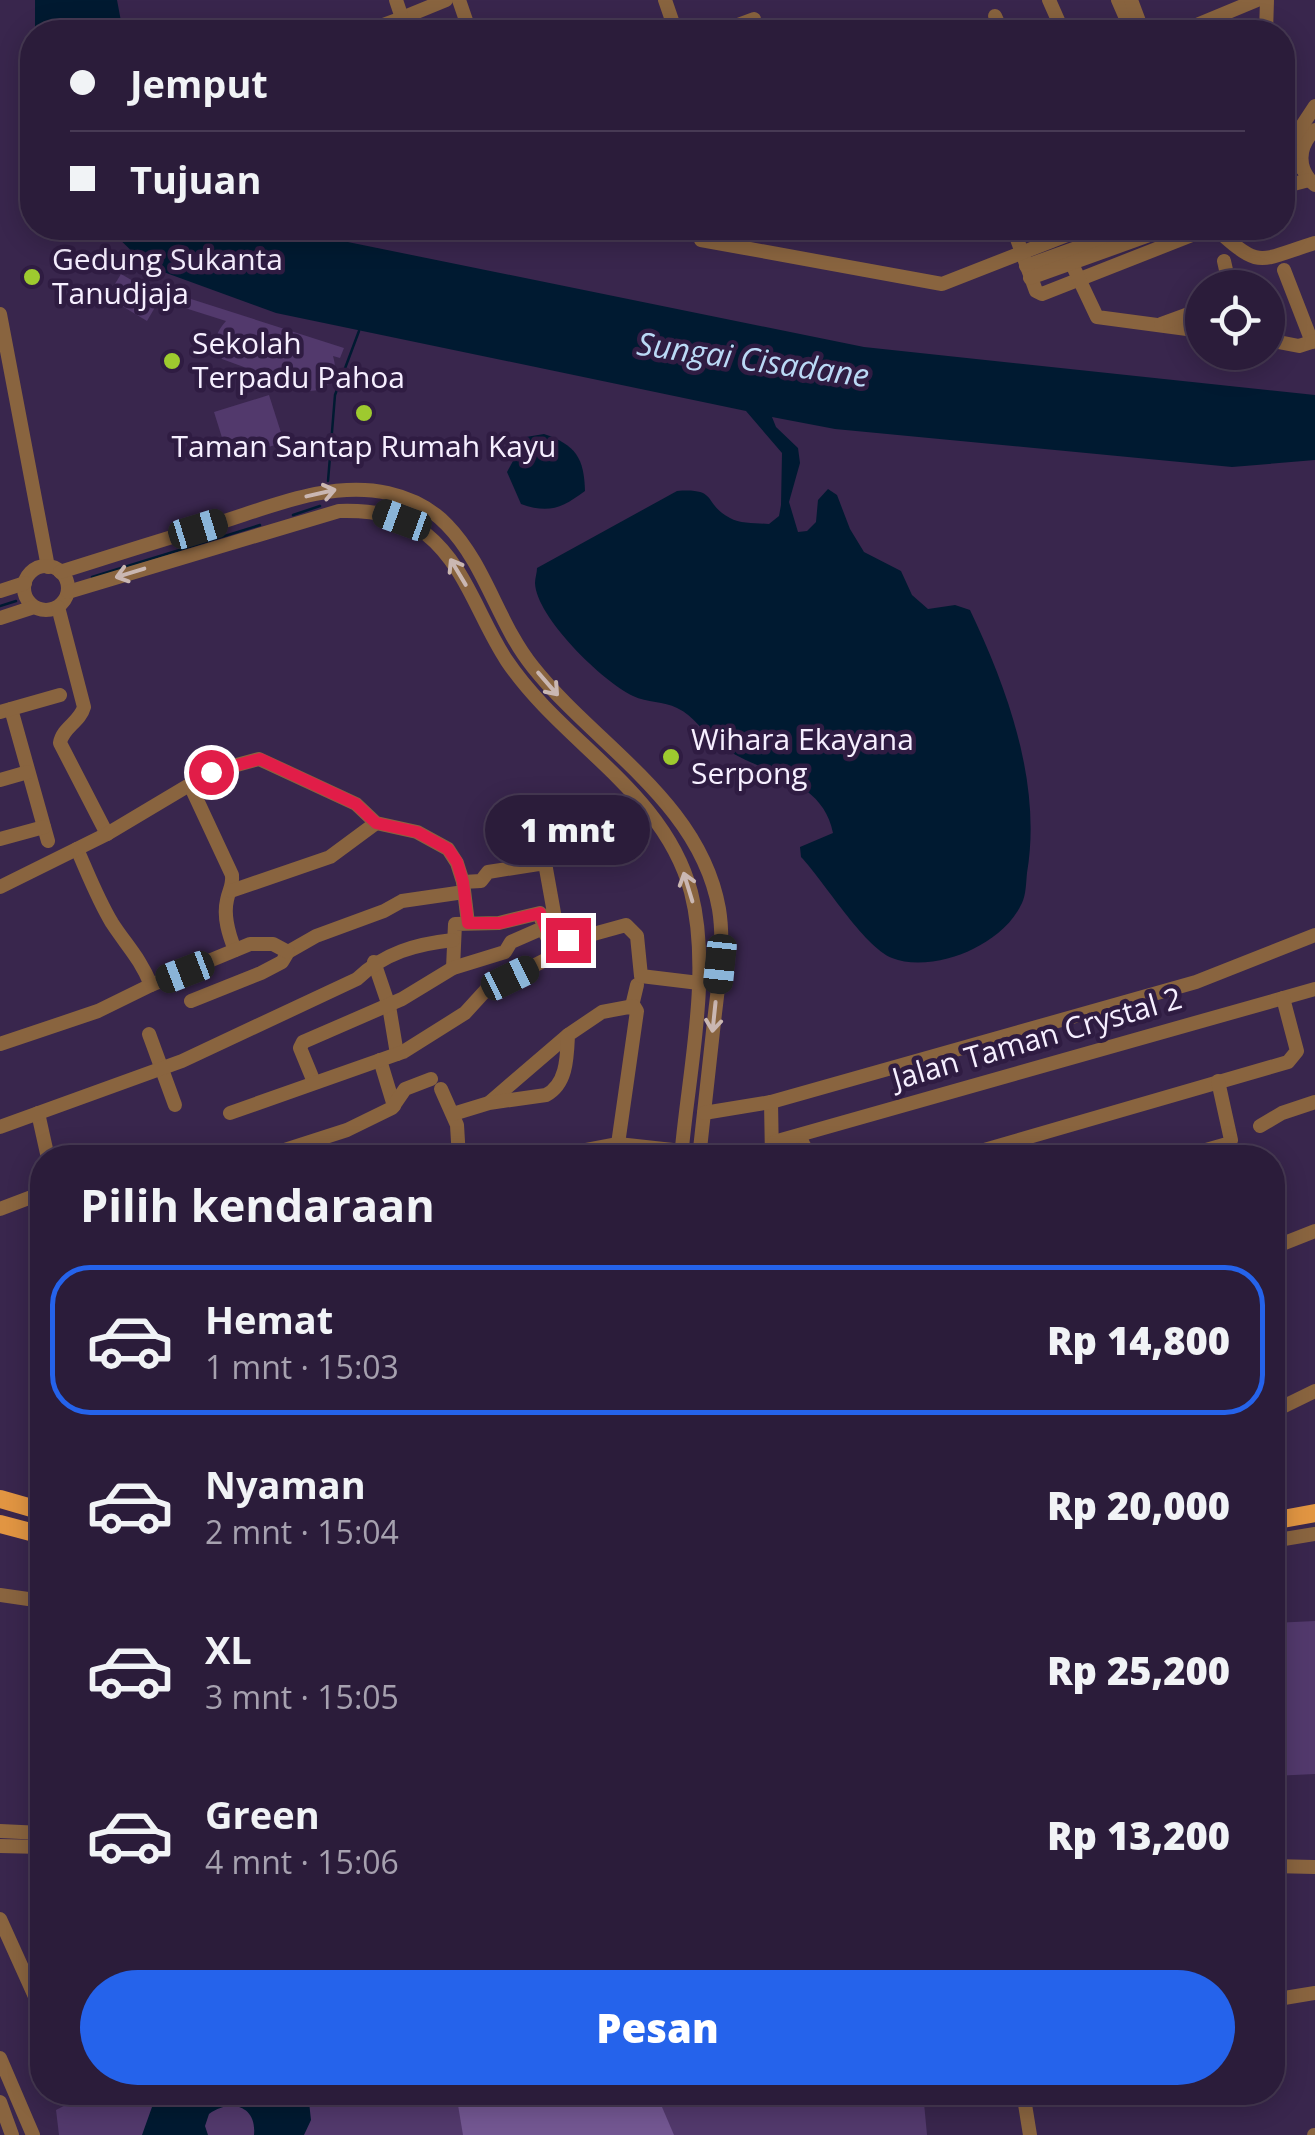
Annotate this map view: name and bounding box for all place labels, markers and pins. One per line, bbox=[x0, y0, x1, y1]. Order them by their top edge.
place label: Gedung Sukanta Tanudjaja bbox=[52, 238, 283, 313]
marker: Gedung Sukanta Tanudjaja bbox=[21, 266, 43, 288]
place label: Sekolah Terpadu Pahoa bbox=[192, 322, 405, 397]
marker: Sekolah Terpadu Pahoa bbox=[161, 350, 183, 372]
marker: Taman Santap Rumah Kayu bbox=[353, 402, 375, 424]
place label: Taman Santap Rumah Kayu bbox=[172, 425, 556, 466]
place label: Wihara Ekayana Serpong bbox=[691, 718, 914, 793]
marker: Wihara Ekayana Serpong bbox=[660, 746, 682, 768]

